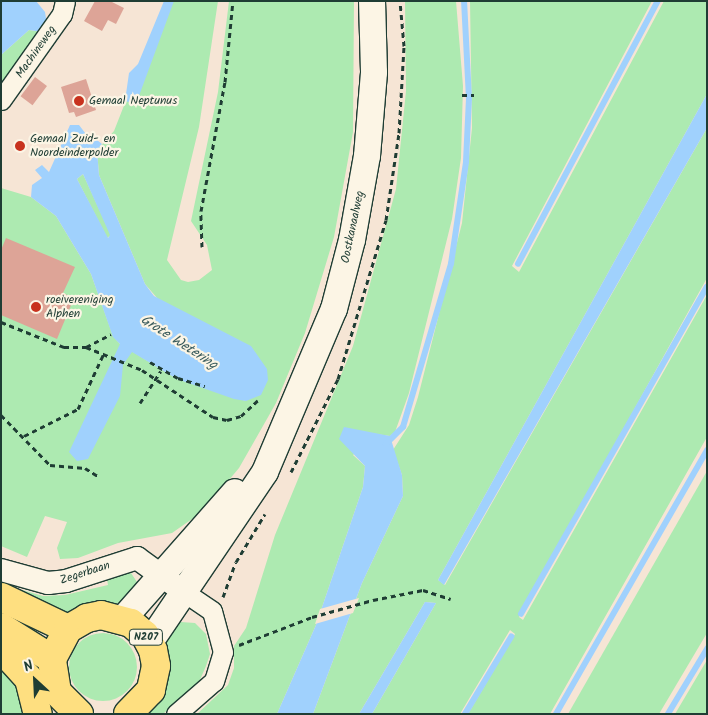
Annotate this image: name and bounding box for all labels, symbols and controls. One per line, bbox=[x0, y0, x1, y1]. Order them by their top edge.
street label: Machineweg bbox=[13, 23, 59, 81]
place label: Gemaal Neptunus bbox=[89, 94, 177, 108]
marker: Gemaal Neptunus bbox=[73, 95, 85, 107]
place label: Gemaal Zuid- en Noordeinderpolder bbox=[30, 132, 118, 160]
marker: Gemaal Zuid- en Noordeinderpolder bbox=[14, 140, 26, 152]
street label: Oostkanaalweg bbox=[338, 190, 368, 264]
place label: roeivereniging Alphen bbox=[46, 293, 113, 321]
marker: roeivereniging Alphen bbox=[30, 301, 42, 313]
water label: Grote Wetering bbox=[138, 311, 220, 373]
street label: Zegerbaan bbox=[58, 558, 112, 588]
road number: N207 bbox=[128, 628, 164, 646]
north arrow bbox=[10, 655, 60, 705]
text: N bbox=[20, 655, 37, 678]

